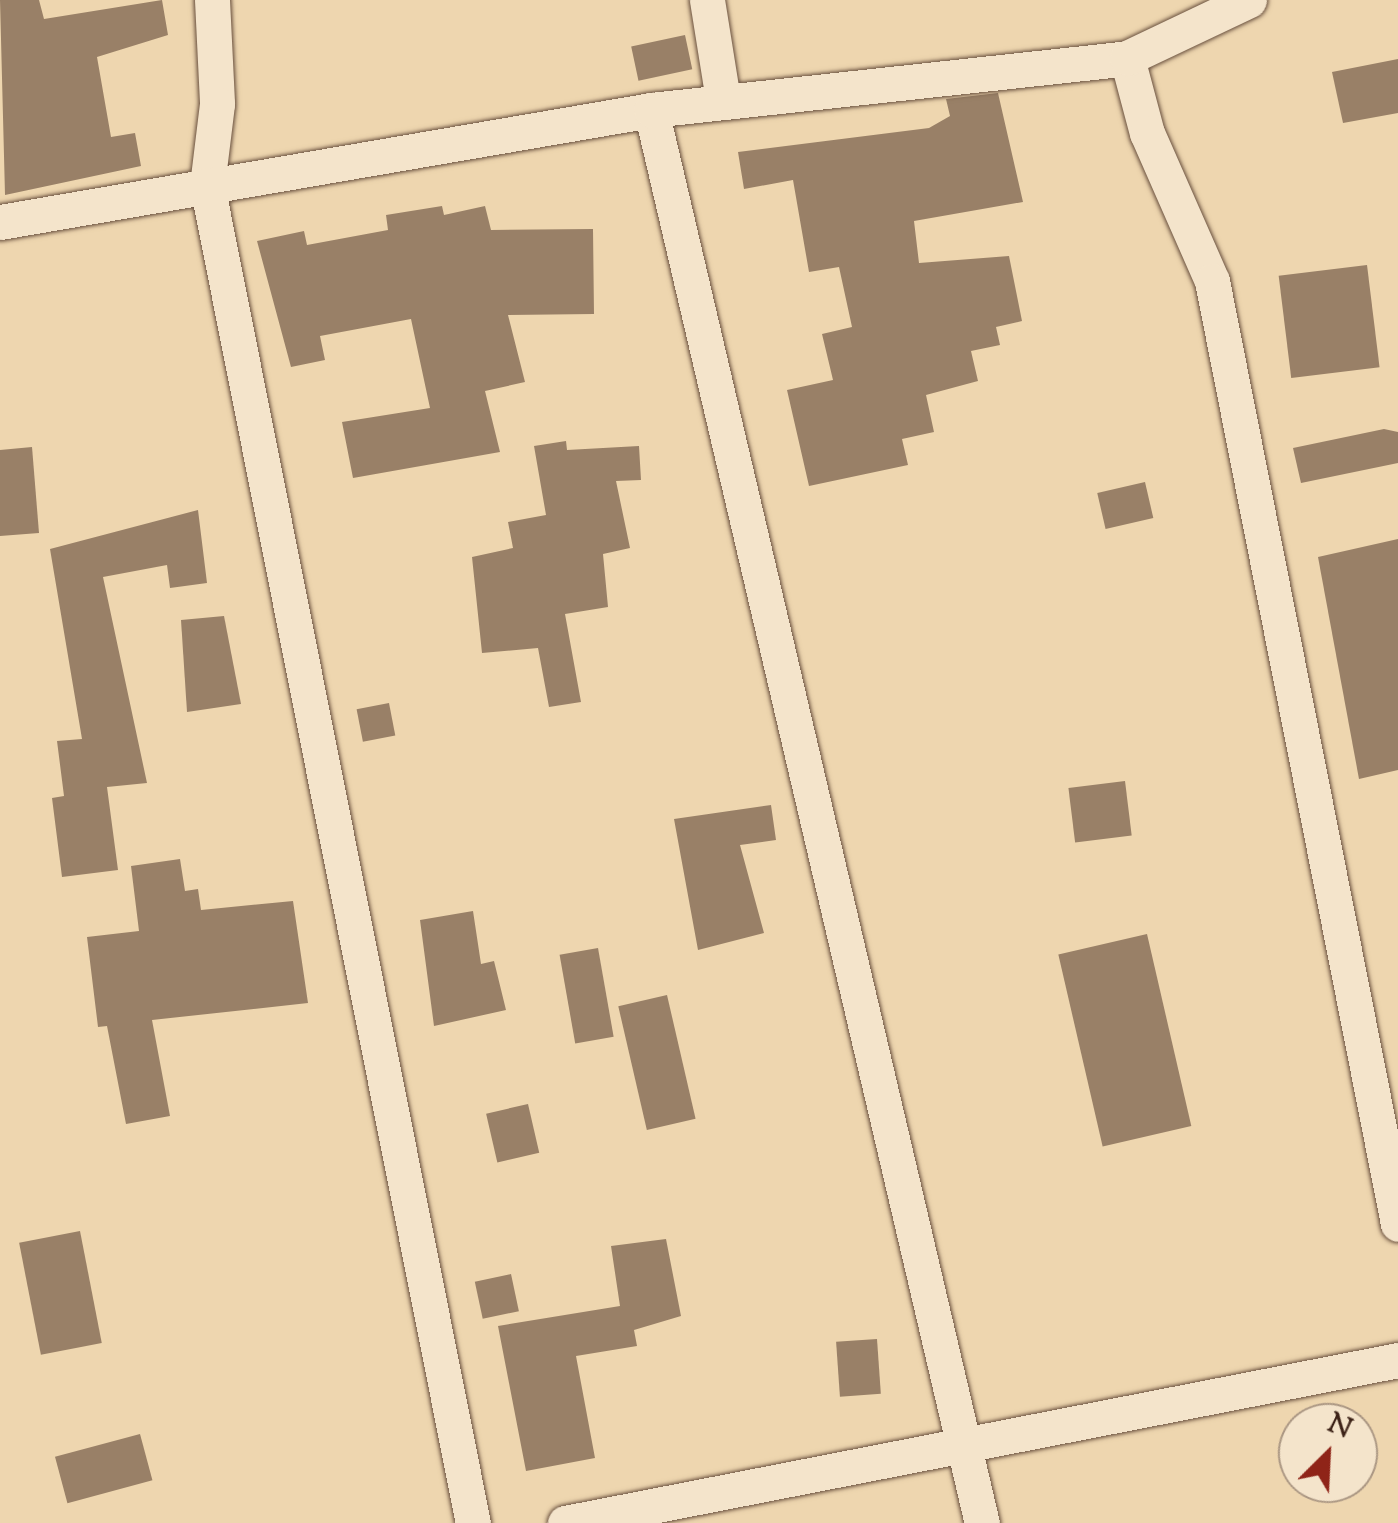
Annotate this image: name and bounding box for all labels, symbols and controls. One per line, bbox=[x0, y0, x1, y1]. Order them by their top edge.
north arrow bbox=[1278, 1403, 1378, 1503]
text: N bbox=[1321, 1405, 1358, 1450]

